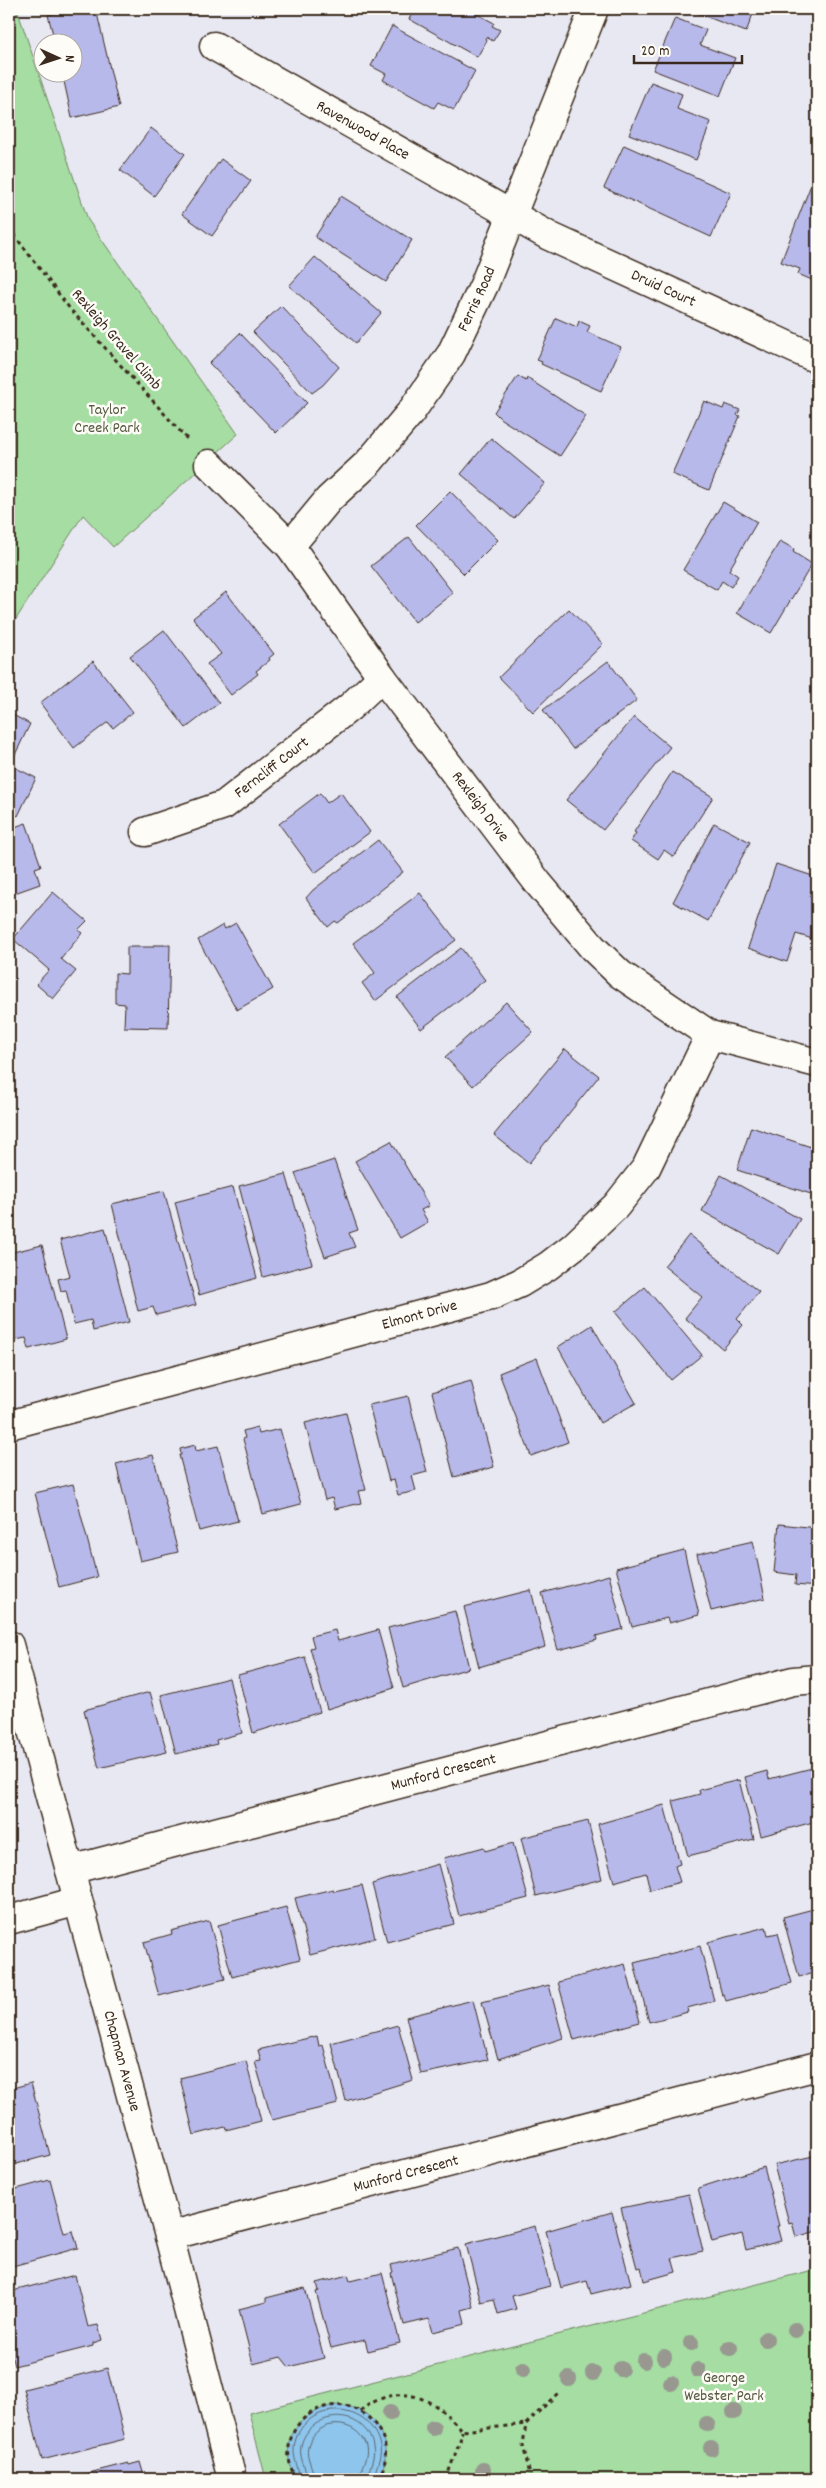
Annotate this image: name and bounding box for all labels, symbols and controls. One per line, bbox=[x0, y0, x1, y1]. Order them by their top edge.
north arrow bbox=[32, 32, 82, 82]
scale bar bbox=[634, 32, 741, 64]
text: 20 m bbox=[641, 41, 669, 63]
text: N bbox=[59, 55, 79, 63]
street label: Ravenwood Place bbox=[312, 95, 414, 166]
street label: Ferris Road bbox=[452, 263, 502, 336]
street label: Druid Court bbox=[627, 264, 700, 313]
street label: Rexleigh Gravel Climb bbox=[65, 284, 167, 396]
park label: Taylor Creek Park bbox=[74, 399, 140, 440]
street label: Ferncliff Court bbox=[230, 731, 314, 804]
street label: Rexleigh Drive bbox=[446, 766, 515, 847]
street label: Elmont Drive bbox=[379, 1294, 460, 1336]
street label: Munford Crescent bbox=[388, 1748, 499, 1797]
street label: Chapman Avenue bbox=[97, 2008, 146, 2114]
street label: Munford Crescent bbox=[351, 2149, 461, 2199]
park label: George Webster Park bbox=[684, 2367, 764, 2408]

